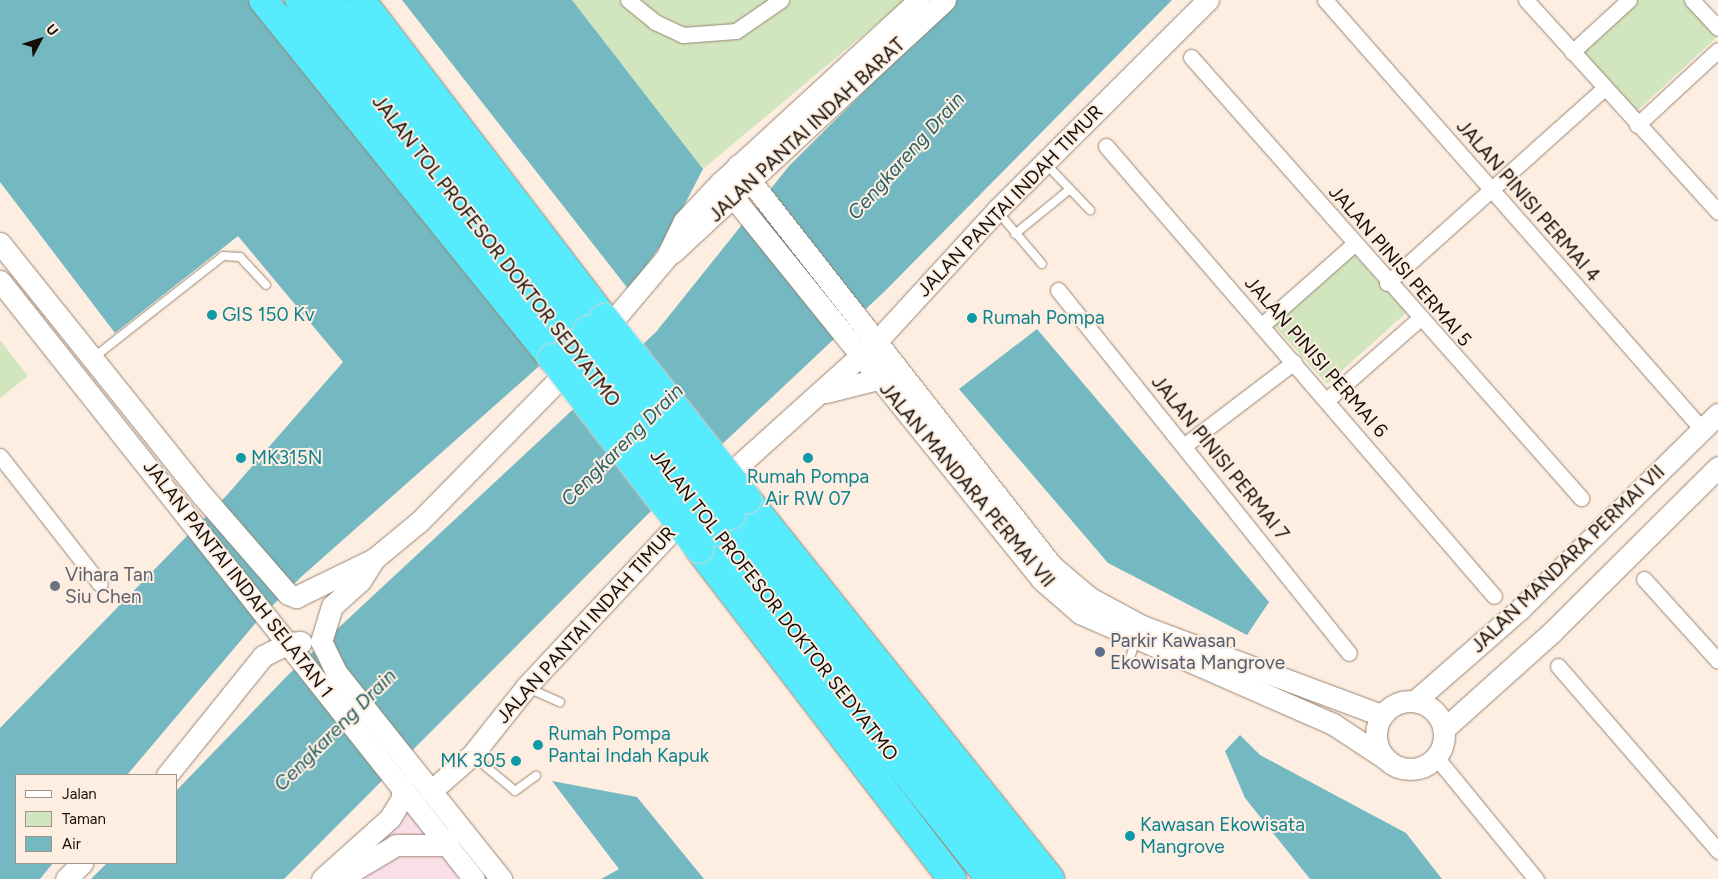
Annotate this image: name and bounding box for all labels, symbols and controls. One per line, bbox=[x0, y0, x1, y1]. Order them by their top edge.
north arrow bbox=[15, 15, 65, 65]
text: U bbox=[42, 21, 62, 39]
street label: JALAN PANTAI INDAH BARAT bbox=[704, 33, 910, 227]
water label: Cengkareng Drain bbox=[842, 87, 970, 225]
street label: JALAN TOL PROFESOR DOKTOR SEDYATMO bbox=[367, 91, 625, 411]
street label: JALAN PANTAI INDAH TIMUR bbox=[913, 101, 1107, 301]
street label: JALAN PINISI PERMAI 4 bbox=[1451, 115, 1605, 287]
street label: JALAN PINISI PERMAI 5 bbox=[1324, 181, 1476, 351]
street label: JALAN PINISI PERMAI 6 bbox=[1240, 272, 1392, 442]
place label: GIS 150 Kv bbox=[222, 304, 315, 326]
place label: Rumah Pompa bbox=[982, 307, 1105, 329]
marker: GIS 150 Kv bbox=[206, 309, 218, 321]
marker: Rumah Pompa bbox=[966, 312, 978, 324]
street label: JALAN PINISI PERMAI 7 bbox=[1147, 371, 1293, 545]
street label: JALAN MANDARA PERMAI VII bbox=[875, 378, 1059, 592]
water label: Cengkareng Drain bbox=[556, 379, 688, 511]
street label: JALAN TOL PROFESOR DOKTOR SEDYATMO bbox=[645, 445, 903, 765]
place label: MK315N bbox=[251, 447, 322, 469]
marker: MK315N bbox=[235, 452, 247, 464]
marker: Rumah Pompa Air RW 07 bbox=[802, 452, 814, 464]
street label: JALAN PANTAI INDAH SELATAN 1 bbox=[138, 456, 338, 702]
street label: JALAN MANDARA PERMAI VII bbox=[1466, 460, 1670, 658]
place label: Rumah Pompa Air RW 07 bbox=[747, 466, 869, 510]
street label: JALAN PANTAI INDAH TIMUR bbox=[492, 522, 680, 728]
place label: Vihara Tan Siu Chen bbox=[65, 564, 153, 608]
marker: Vihara Tan Siu Chen bbox=[49, 580, 61, 592]
place label: Parkir Kawasan Ekowisata Mangrove bbox=[1110, 630, 1285, 674]
marker: Parkir Kawasan Ekowisata Mangrove bbox=[1094, 646, 1106, 658]
water label: Cengkareng Drain bbox=[269, 664, 401, 796]
place label: Rumah Pompa Pantai Indah Kapuk bbox=[548, 723, 709, 767]
marker: Rumah Pompa Pantai Indah Kapuk bbox=[532, 739, 544, 751]
place label: MK 305 bbox=[440, 750, 506, 772]
marker: MK 305 bbox=[510, 755, 522, 767]
legend bbox=[15, 774, 178, 864]
text: Jalan bbox=[62, 785, 97, 803]
text: Taman bbox=[62, 810, 106, 828]
place label: Kawasan Ekowisata Mangrove bbox=[1140, 814, 1305, 858]
marker: Kawasan Ekowisata Mangrove bbox=[1124, 830, 1136, 842]
text: Air bbox=[62, 835, 81, 853]

